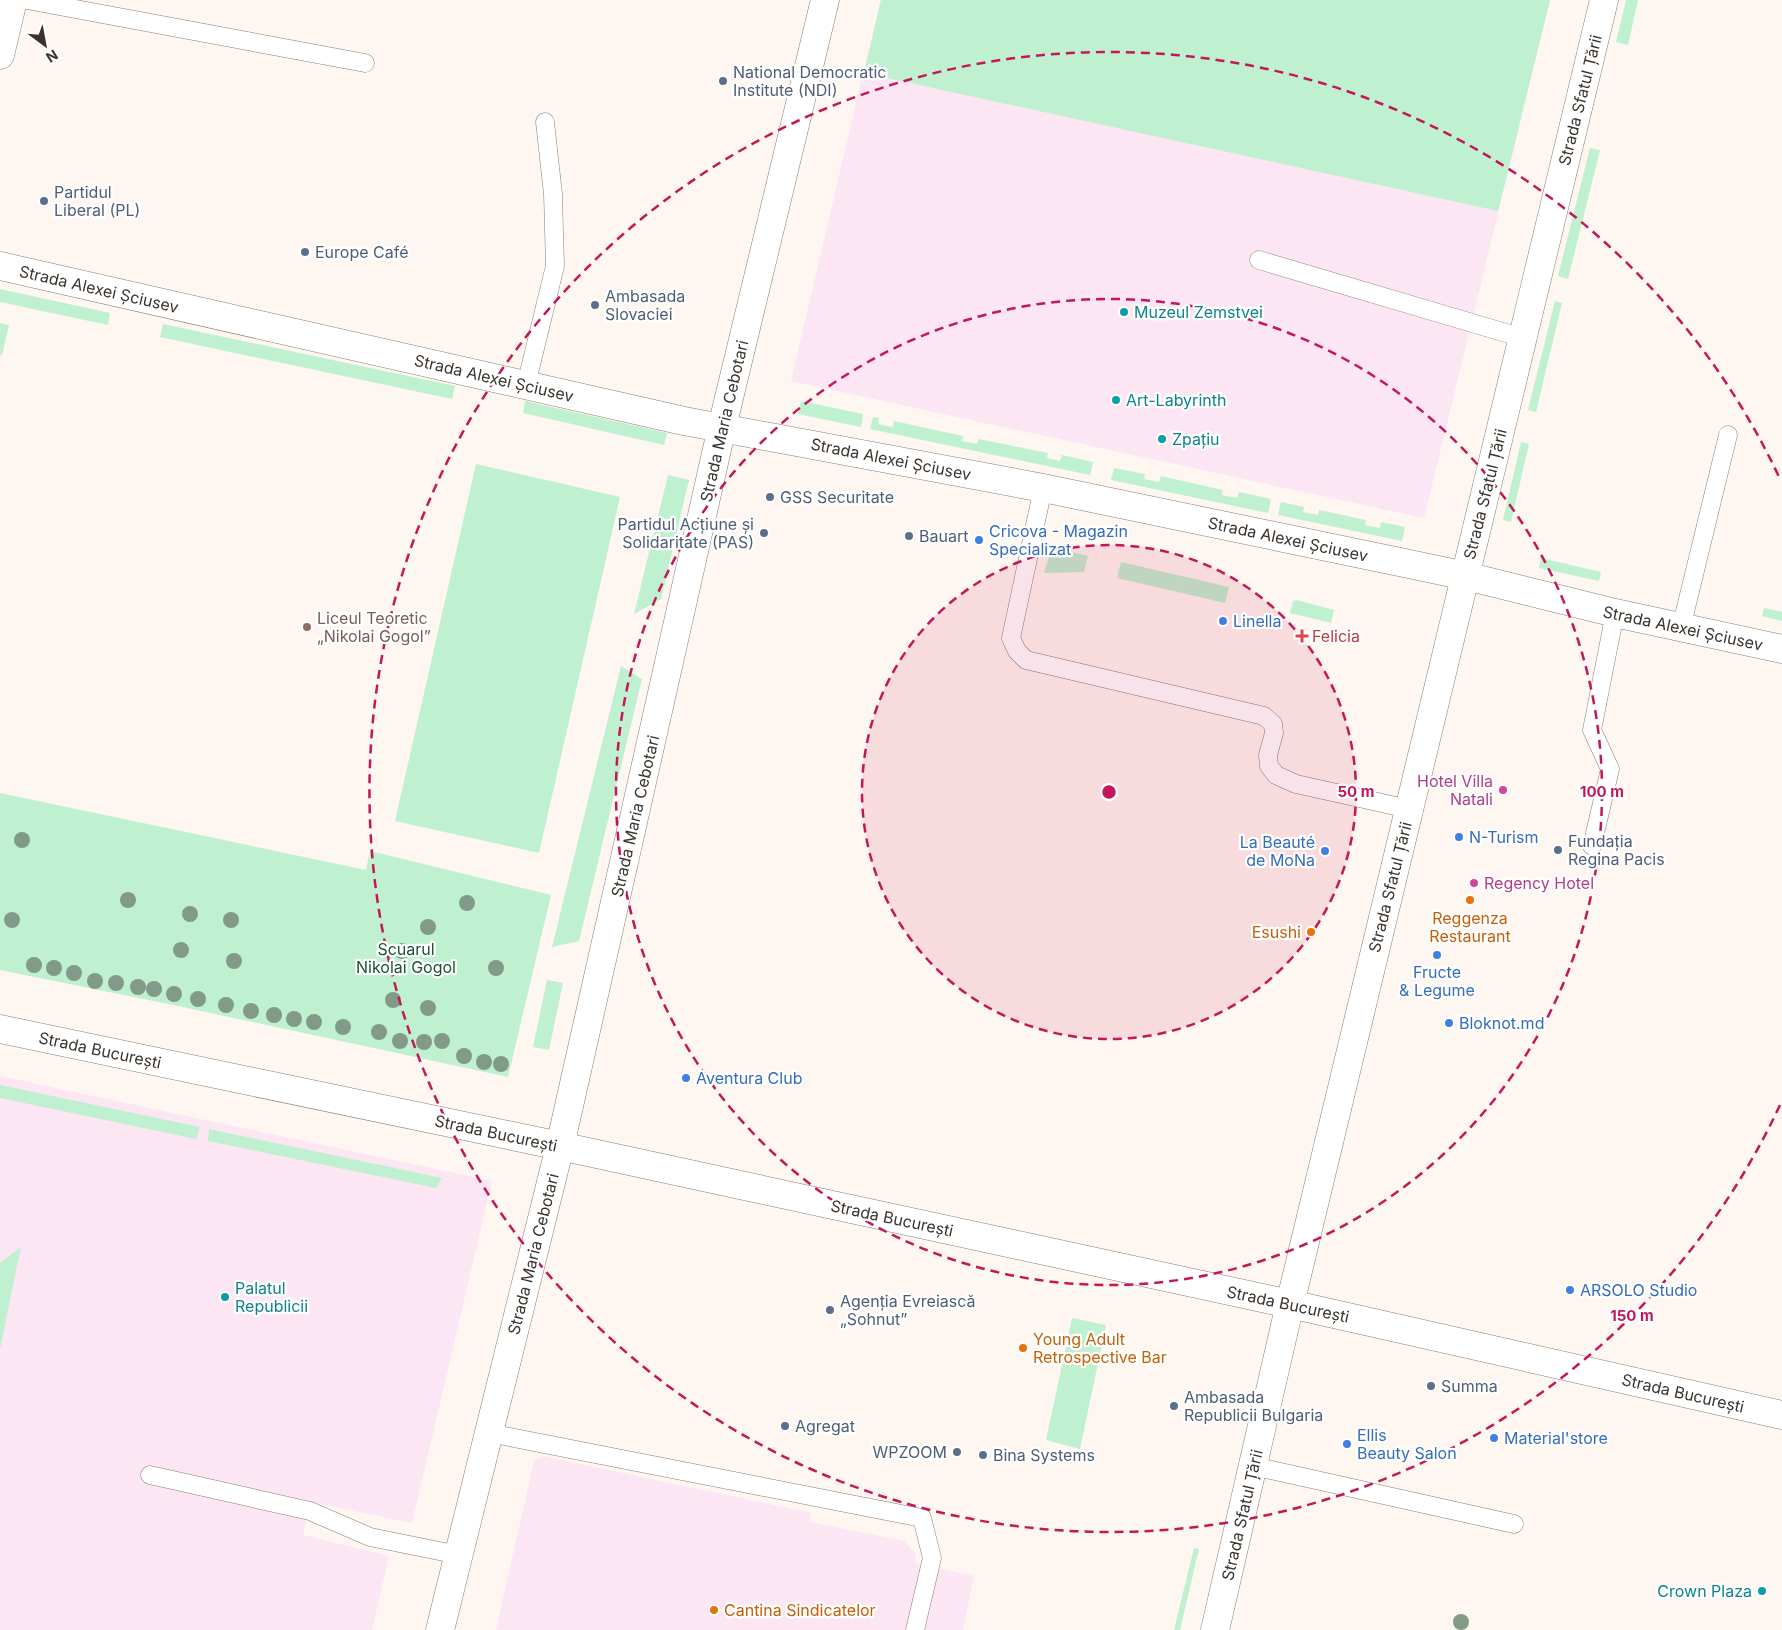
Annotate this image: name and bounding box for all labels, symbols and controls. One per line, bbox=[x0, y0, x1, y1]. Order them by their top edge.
north arrow bbox=[20, 20, 70, 70]
street label: Strada Sfatul Țării bbox=[1554, 33, 1606, 167]
text: N bbox=[43, 46, 61, 66]
place label: National Democratic Institute (NDI) bbox=[733, 62, 886, 100]
marker: National Democratic Institute (NDI) bbox=[717, 75, 729, 87]
place label: Partidul Liberal (PL) bbox=[54, 182, 140, 220]
marker: Partidul Liberal (PL) bbox=[38, 195, 50, 207]
place label: Europe Café bbox=[315, 242, 409, 262]
marker: Europe Café bbox=[299, 246, 311, 258]
street label: Strada Alexei Șciusev bbox=[17, 261, 181, 317]
place label: Ambasada Slovaciei bbox=[605, 286, 685, 324]
marker: Ambasada Slovaciei bbox=[589, 299, 601, 311]
place label: Muzeul Zemstvei bbox=[1134, 302, 1263, 322]
marker: Muzeul Zemstvei bbox=[1118, 306, 1130, 318]
street label: Strada Maria Cebotari bbox=[696, 338, 752, 504]
street label: Strada Alexei Șciusev bbox=[412, 350, 576, 406]
place label: Art-Labyrinth bbox=[1126, 390, 1226, 410]
marker: Art-Labyrinth bbox=[1110, 394, 1122, 406]
street label: Strada Sfatul Țării bbox=[1459, 427, 1511, 561]
place label: Zpațiu bbox=[1172, 429, 1220, 449]
marker: Zpațiu bbox=[1156, 433, 1168, 445]
street label: Strada Alexei Șciusev bbox=[809, 434, 973, 484]
place label: GSS Securitate bbox=[780, 487, 894, 507]
marker: GSS Securitate bbox=[764, 491, 776, 503]
street label: Strada Alexei Șciusev bbox=[1206, 512, 1370, 566]
place label: Partidul Acțiune și Solidaritate (PAS) bbox=[617, 514, 754, 552]
place label: Cricova - Magazin Specializat bbox=[989, 521, 1128, 559]
place label: Bauart bbox=[919, 526, 968, 546]
marker: Partidul Acțiune și Solidaritate (PAS) bbox=[758, 527, 770, 539]
marker: Bauart bbox=[903, 530, 915, 542]
marker: Cricova - Magazin Specializat bbox=[973, 534, 985, 546]
street label: Strada Alexei Șciusev bbox=[1601, 601, 1765, 655]
place label: Liceul Teoretic „Nikolai Gogol” bbox=[317, 608, 431, 646]
place label: Linella bbox=[1233, 611, 1281, 631]
marker: Linella bbox=[1217, 615, 1229, 627]
marker: Liceul Teoretic „Nikolai Gogol” bbox=[301, 621, 313, 633]
place label: Felicia bbox=[1312, 626, 1360, 646]
marker: Felicia bbox=[1296, 630, 1308, 642]
street label: Strada Maria Cebotari bbox=[607, 733, 663, 899]
place label: Hotel Villa Natali bbox=[1417, 771, 1493, 809]
text: 50 m bbox=[1338, 782, 1374, 801]
text: 100 m bbox=[1580, 782, 1624, 801]
centre of rings bbox=[1100, 783, 1118, 801]
marker: Hotel Villa Natali bbox=[1497, 784, 1509, 796]
street label: Strada Sfatul Țării bbox=[1364, 820, 1416, 954]
place label: N-Turism bbox=[1469, 827, 1538, 847]
marker: N-Turism bbox=[1453, 831, 1465, 843]
place label: Fundația Regina Pacis bbox=[1568, 831, 1665, 869]
place label: La Beauté de MoNa bbox=[1240, 832, 1315, 870]
marker: Fundația Regina Pacis bbox=[1552, 844, 1564, 856]
marker: La Beauté de MoNa bbox=[1319, 845, 1331, 857]
place label: Regency Hotel bbox=[1484, 873, 1594, 893]
marker: Regency Hotel bbox=[1468, 877, 1480, 889]
marker: Reggenza Restaurant bbox=[1464, 894, 1476, 906]
place label: Reggenza Restaurant bbox=[1429, 908, 1511, 946]
place label: Esushi bbox=[1252, 922, 1301, 942]
marker: Esushi bbox=[1305, 926, 1317, 938]
park label: Scuarul Nikolai Gogol bbox=[356, 939, 456, 977]
marker: Fructe & Legume bbox=[1431, 949, 1443, 961]
place label: Fructe & Legume bbox=[1399, 962, 1475, 1000]
place label: Bloknot.md bbox=[1459, 1013, 1544, 1033]
marker: Bloknot.md bbox=[1443, 1017, 1455, 1029]
street label: Strada București bbox=[37, 1027, 163, 1073]
place label: Aventura Club bbox=[696, 1068, 802, 1088]
marker: Aventura Club bbox=[680, 1072, 692, 1084]
street label: Strada București bbox=[433, 1110, 559, 1156]
street label: Strada Maria Cebotari bbox=[503, 1171, 563, 1337]
street label: Strada București bbox=[829, 1195, 955, 1241]
place label: Palatul Republicii bbox=[235, 1278, 308, 1316]
place label: ARSOLO Studio bbox=[1580, 1280, 1697, 1300]
street label: Strada București bbox=[1225, 1281, 1351, 1327]
marker: ARSOLO Studio bbox=[1564, 1284, 1576, 1296]
marker: Palatul Republicii bbox=[219, 1291, 231, 1303]
place label: Agenția Evreiască „Sohnut” bbox=[840, 1291, 976, 1329]
marker: Agenția Evreiască „Sohnut” bbox=[824, 1304, 836, 1316]
text: 150 m bbox=[1610, 1306, 1654, 1325]
place label: Young Adult Retrospective Bar bbox=[1033, 1329, 1167, 1367]
marker: Young Adult Retrospective Bar bbox=[1017, 1342, 1029, 1354]
street label: Strada București bbox=[1620, 1369, 1746, 1417]
place label: Summa bbox=[1441, 1376, 1498, 1396]
marker: Summa bbox=[1425, 1380, 1437, 1392]
place label: Ambasada Republicii Bulgaria bbox=[1184, 1387, 1323, 1425]
marker: Ambasada Republicii Bulgaria bbox=[1168, 1400, 1180, 1412]
place label: Agregat bbox=[795, 1416, 855, 1436]
marker: Agregat bbox=[779, 1420, 791, 1432]
place label: Ellis Beauty Salon bbox=[1357, 1425, 1457, 1463]
place label: Material'store bbox=[1504, 1428, 1608, 1448]
marker: Material'store bbox=[1488, 1432, 1500, 1444]
marker: Ellis Beauty Salon bbox=[1341, 1438, 1353, 1450]
place label: WPZOOM bbox=[873, 1442, 947, 1462]
place label: Bina Systems bbox=[993, 1445, 1095, 1465]
marker: WPZOOM bbox=[951, 1446, 963, 1458]
street label: Strada Sfatul Țării bbox=[1217, 1447, 1267, 1583]
marker: Bina Systems bbox=[977, 1449, 989, 1461]
place label: Crown Plaza bbox=[1657, 1581, 1752, 1601]
marker: Crown Plaza bbox=[1756, 1585, 1768, 1597]
place label: Cantina Sindicatelor bbox=[724, 1600, 876, 1620]
marker: Cantina Sindicatelor bbox=[708, 1604, 720, 1616]

